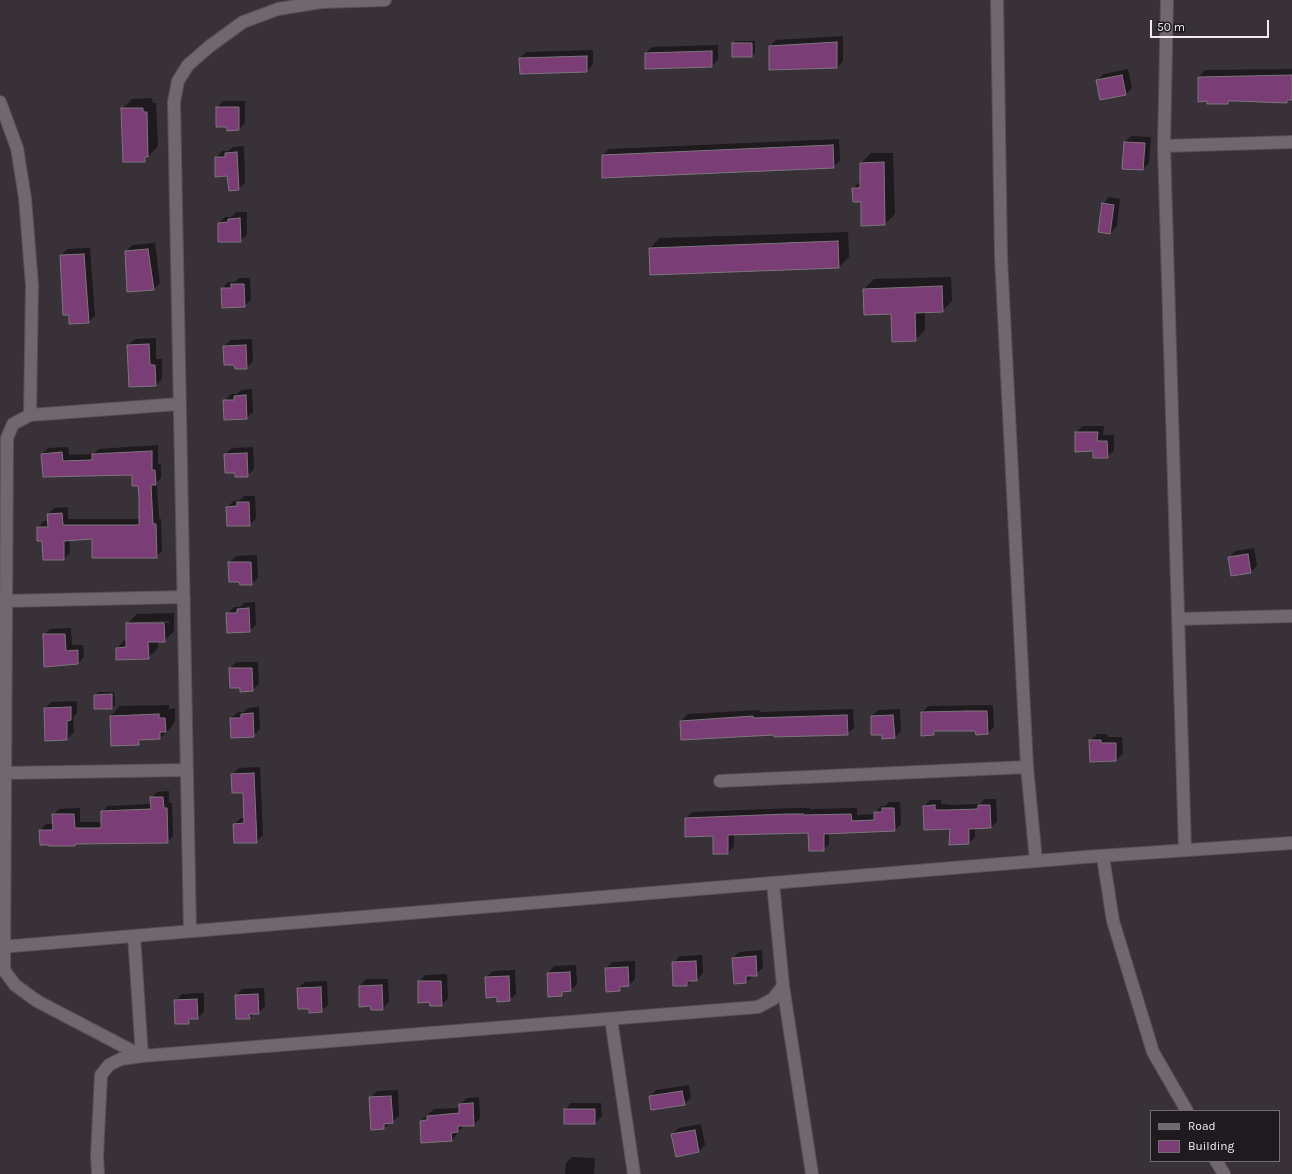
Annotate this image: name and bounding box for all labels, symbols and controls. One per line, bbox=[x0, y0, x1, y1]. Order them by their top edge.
scale bar bbox=[1152, 12, 1271, 38]
text: 50 m bbox=[1157, 20, 1185, 34]
legend bbox=[1150, 1110, 1280, 1162]
text: Road bbox=[1188, 1119, 1216, 1133]
text: Building bbox=[1188, 1139, 1234, 1153]

